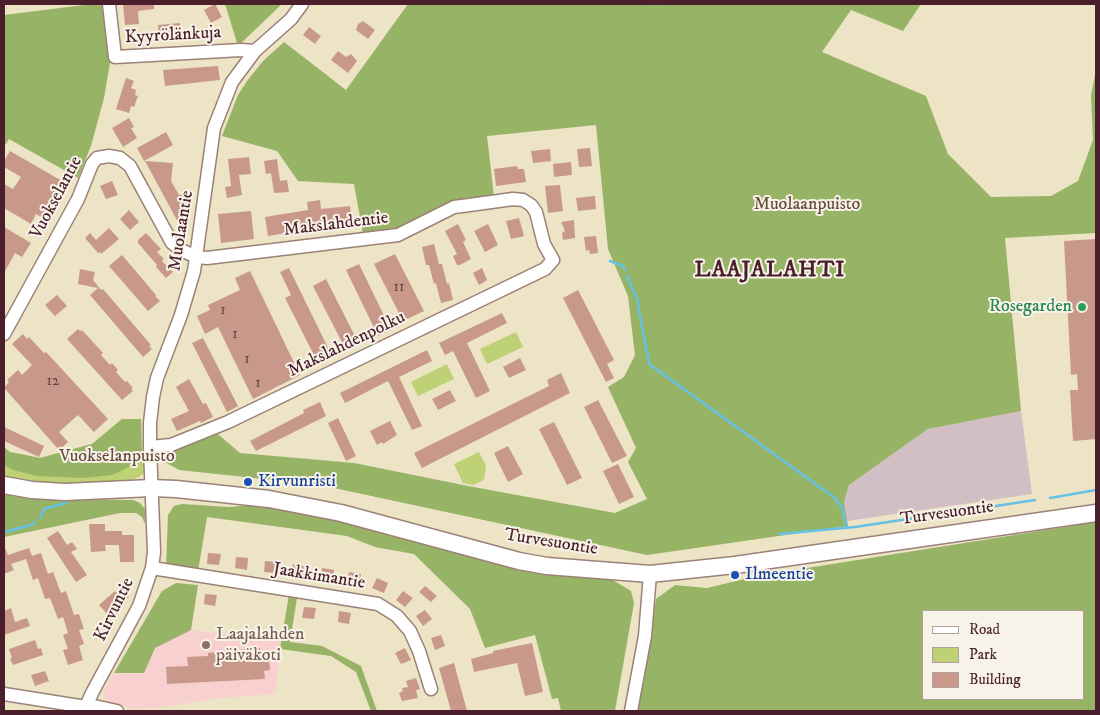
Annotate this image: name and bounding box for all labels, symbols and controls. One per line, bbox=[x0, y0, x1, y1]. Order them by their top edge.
street label: Kyyrölänkuja bbox=[124, 23, 222, 49]
street label: Vuokselantie bbox=[26, 153, 88, 243]
street label: Muolaantie bbox=[165, 189, 199, 273]
park label: Muolaanpuisto bbox=[754, 194, 860, 216]
street label: Makslahdentie bbox=[283, 208, 389, 242]
district label: LAAJALAHTI bbox=[693, 258, 847, 284]
house number: 11 bbox=[393, 279, 405, 297]
place label: Rosegarden bbox=[989, 296, 1072, 318]
marker: Rosegarden bbox=[1076, 301, 1088, 313]
house number: 1 bbox=[220, 302, 226, 320]
street label: Makslahdenpolku bbox=[285, 307, 409, 383]
house number: 1 bbox=[232, 326, 238, 344]
house number: 1 bbox=[244, 351, 250, 369]
house number: 12 bbox=[47, 373, 59, 391]
house number: 1 bbox=[255, 375, 261, 393]
park label: Vuokselanpuisto bbox=[59, 446, 175, 468]
place label: Kirvunristi bbox=[258, 471, 336, 493]
marker: Kirvunristi bbox=[242, 476, 254, 488]
street label: Turvesuontie bbox=[899, 497, 995, 531]
street label: Turvesuontie bbox=[503, 525, 599, 561]
street label: Jaakkimantie bbox=[271, 559, 367, 595]
place label: Ilmeentie bbox=[745, 564, 813, 586]
marker: Ilmeentie bbox=[729, 569, 741, 581]
street label: Kirvuntie bbox=[90, 575, 140, 645]
legend bbox=[922, 610, 1085, 700]
text: Road bbox=[969, 620, 1000, 639]
place label: Laajalahden päiväkoti bbox=[216, 624, 305, 666]
marker: Laajalahden päiväkoti bbox=[200, 639, 212, 651]
text: Park bbox=[969, 645, 997, 664]
text: Building bbox=[969, 670, 1021, 689]

